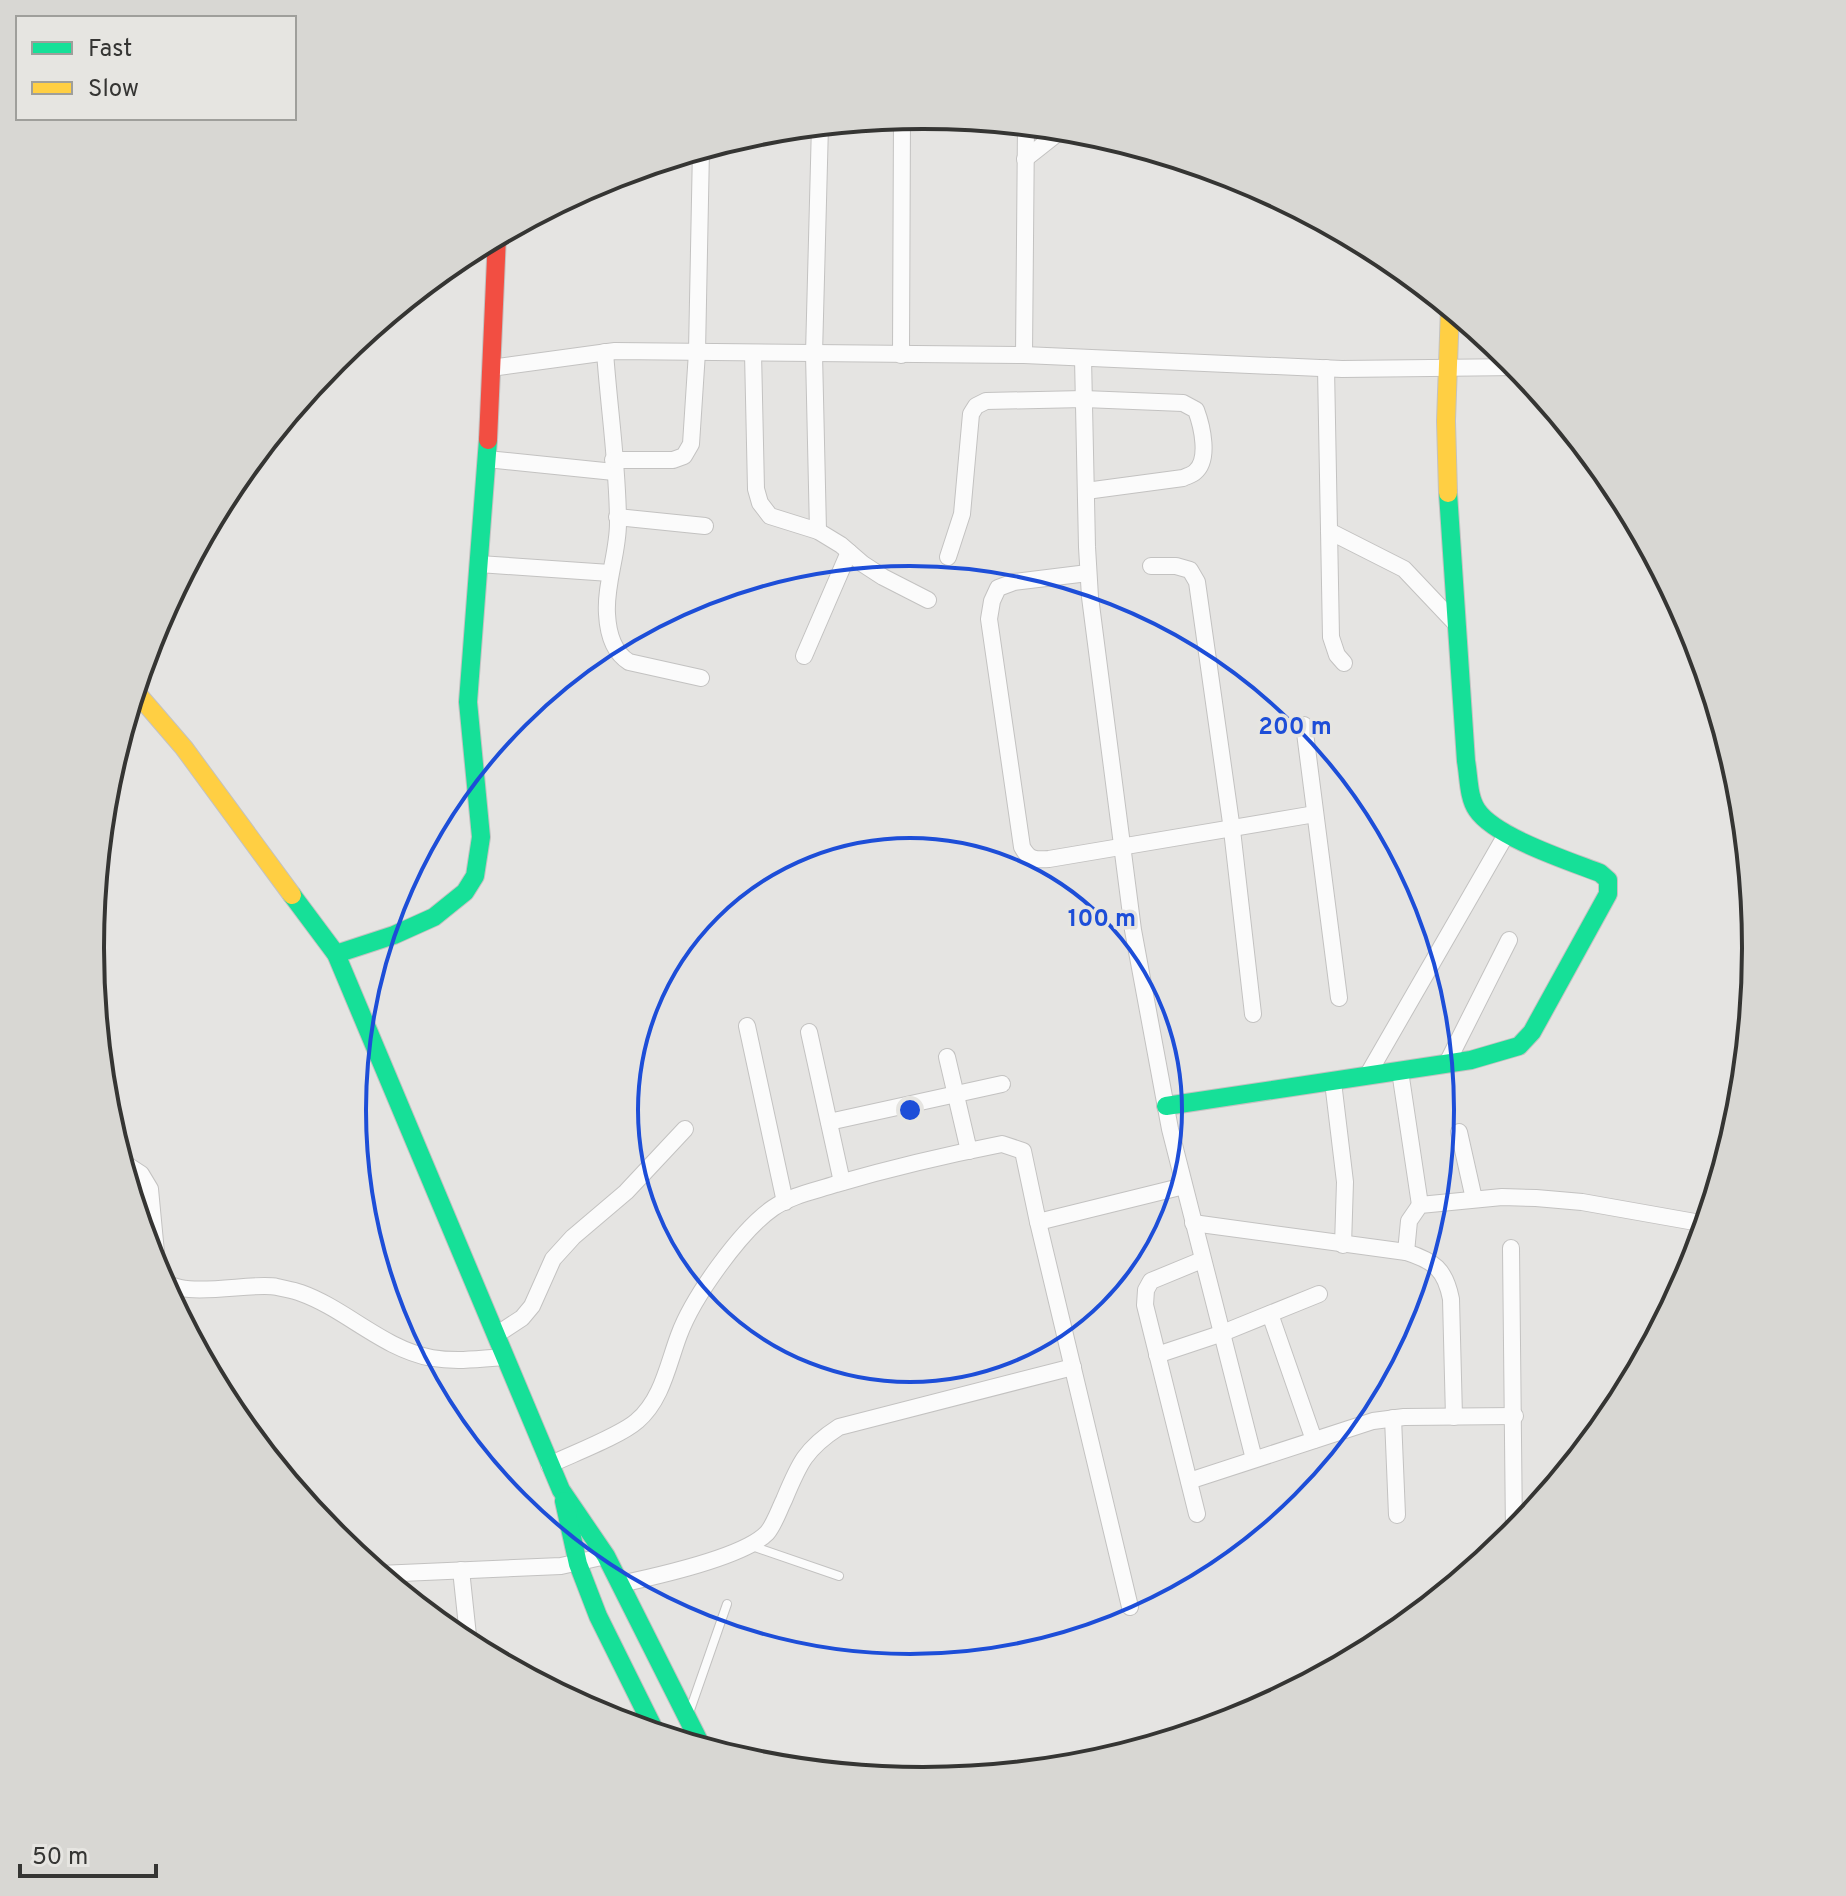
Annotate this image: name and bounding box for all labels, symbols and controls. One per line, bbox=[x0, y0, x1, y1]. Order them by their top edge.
legend bbox=[16, 16, 296, 120]
text: Fast bbox=[88, 35, 132, 65]
text: Slow bbox=[88, 75, 139, 105]
text: 200 m bbox=[1258, 713, 1332, 743]
text: 100 m bbox=[1068, 905, 1136, 935]
centre of rings bbox=[896, 1096, 924, 1124]
scale bar bbox=[20, 1828, 156, 1878]
text: 50 m bbox=[32, 1843, 88, 1873]

